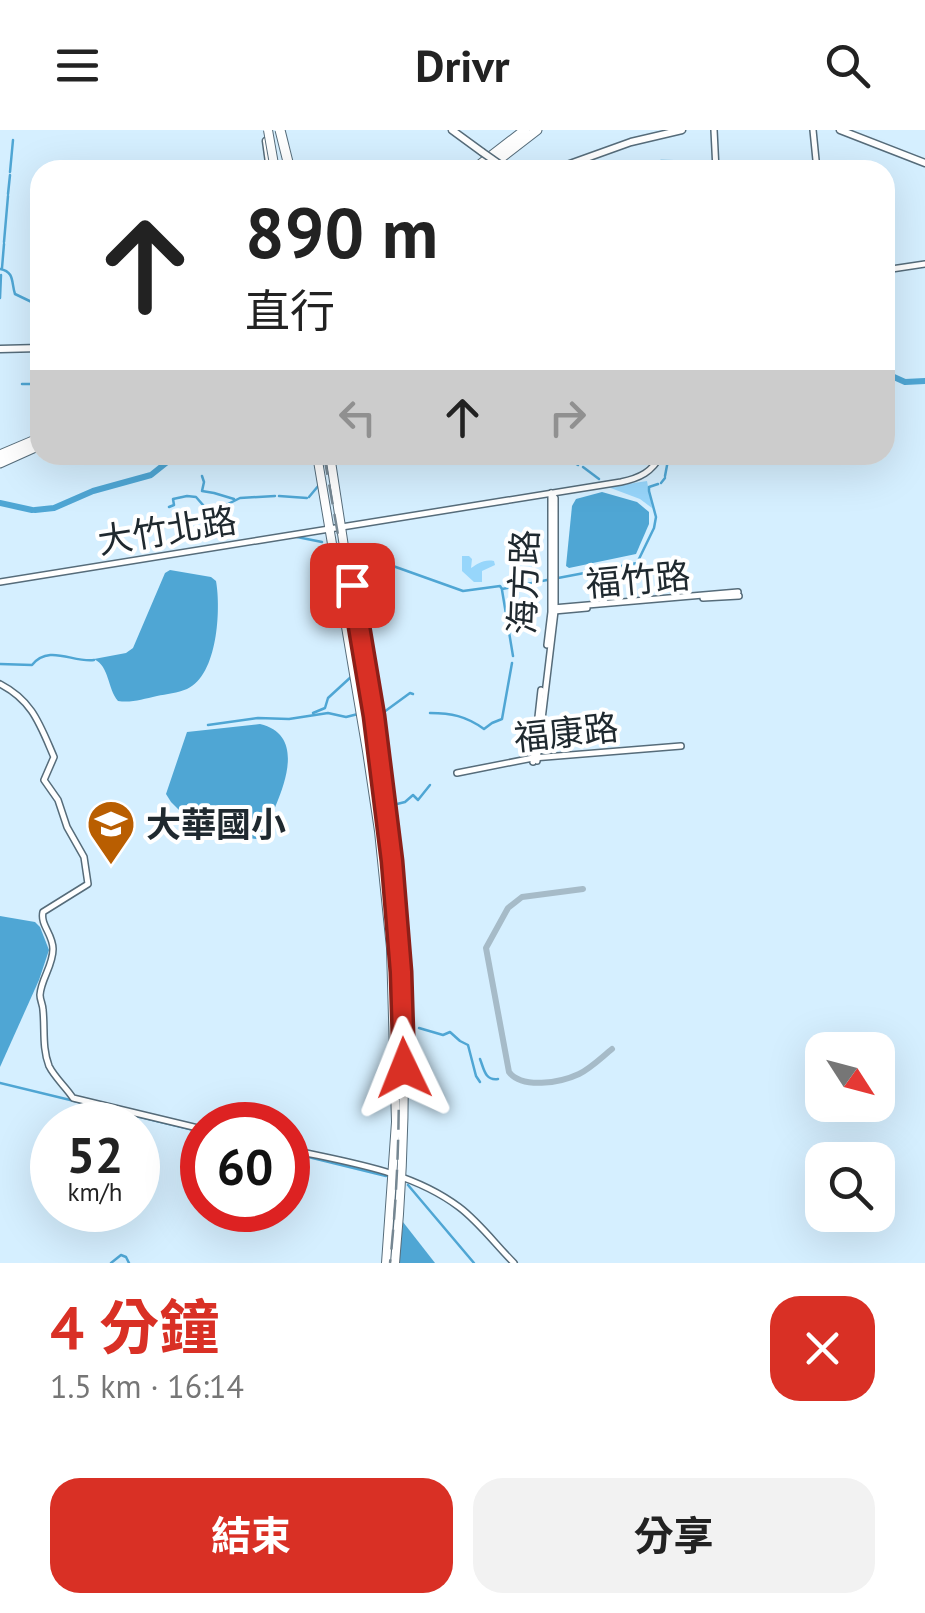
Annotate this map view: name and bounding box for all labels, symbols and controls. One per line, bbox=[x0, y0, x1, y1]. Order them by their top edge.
text: Drivr bbox=[415, 36, 510, 94]
icon: menu bbox=[50, 38, 105, 93]
icon: search bbox=[820, 38, 875, 93]
text: 890 m bbox=[245, 187, 438, 277]
icon: ahead bbox=[80, 200, 210, 330]
text: 直行 bbox=[245, 281, 335, 339]
icon: left bbox=[330, 390, 385, 445]
icon: ahead bbox=[435, 390, 490, 445]
icon: right bbox=[540, 390, 595, 445]
street label: 大竹北路 bbox=[94, 496, 240, 564]
street label: 海方路 bbox=[498, 529, 548, 635]
pin bbox=[310, 543, 395, 628]
street label: 福竹路 bbox=[584, 552, 692, 606]
icon: arrive bbox=[325, 558, 380, 613]
street label: 福康路 bbox=[511, 704, 621, 760]
school or university icon: 大華國小 bbox=[85, 798, 137, 866]
place label: 大華國小 bbox=[146, 801, 286, 847]
position arrow bbox=[352, 1016, 456, 1120]
north arrow bbox=[805, 1032, 895, 1122]
map controls bbox=[805, 1032, 895, 1232]
speed limit sign: 60 bbox=[180, 1102, 310, 1232]
text: 52 bbox=[67, 1122, 123, 1187]
button: search bbox=[805, 1142, 895, 1232]
text: km/h bbox=[68, 1176, 122, 1208]
text: 4 分鐘 bbox=[50, 1288, 219, 1366]
button: close bbox=[770, 1296, 875, 1401]
text: 1.5 km · 16:14 bbox=[50, 1365, 244, 1407]
button: 結束 bbox=[50, 1478, 453, 1593]
button: 分享 bbox=[473, 1478, 875, 1593]

